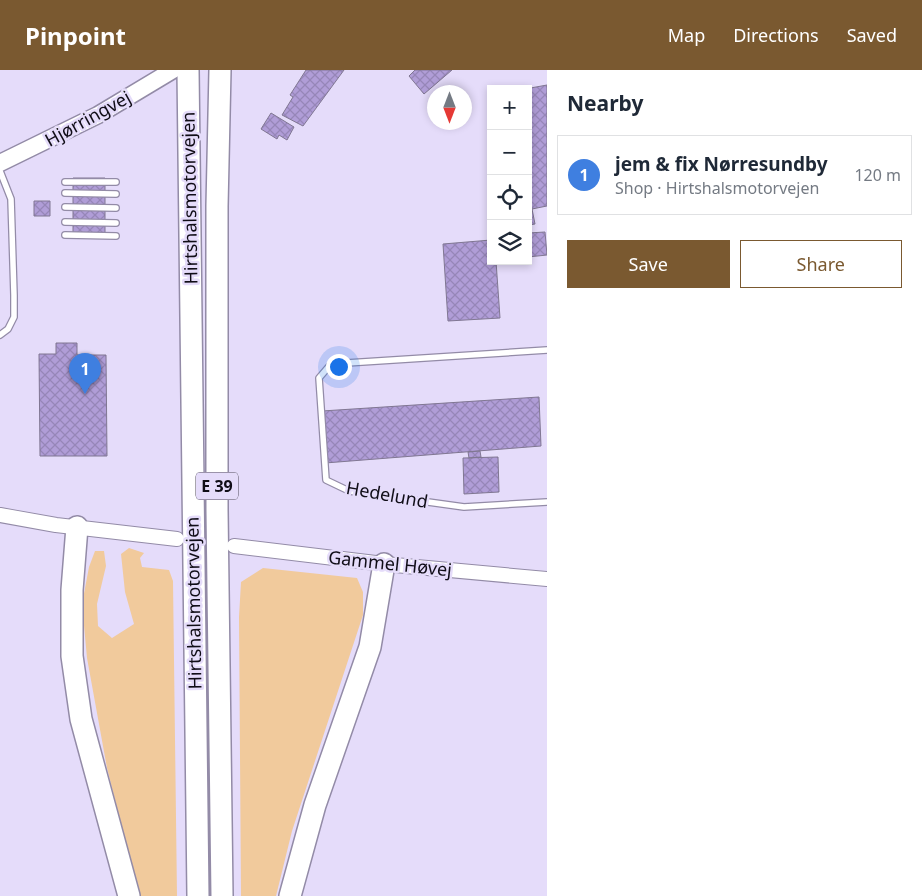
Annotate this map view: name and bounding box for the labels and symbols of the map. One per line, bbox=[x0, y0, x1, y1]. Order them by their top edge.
street label: Hjørringvej bbox=[40, 85, 135, 152]
north arrow bbox=[427, 85, 472, 130]
street label: Hirtshalsmotorvejen bbox=[175, 111, 203, 285]
pin: 1 bbox=[69, 353, 101, 394]
your location bbox=[326, 354, 352, 380]
road number: E 39 bbox=[196, 472, 238, 500]
street label: Hedelund bbox=[344, 475, 430, 513]
street label: Hirtshalsmotorvejen bbox=[179, 516, 207, 690]
street label: Gammel Høvej bbox=[327, 545, 453, 581]

